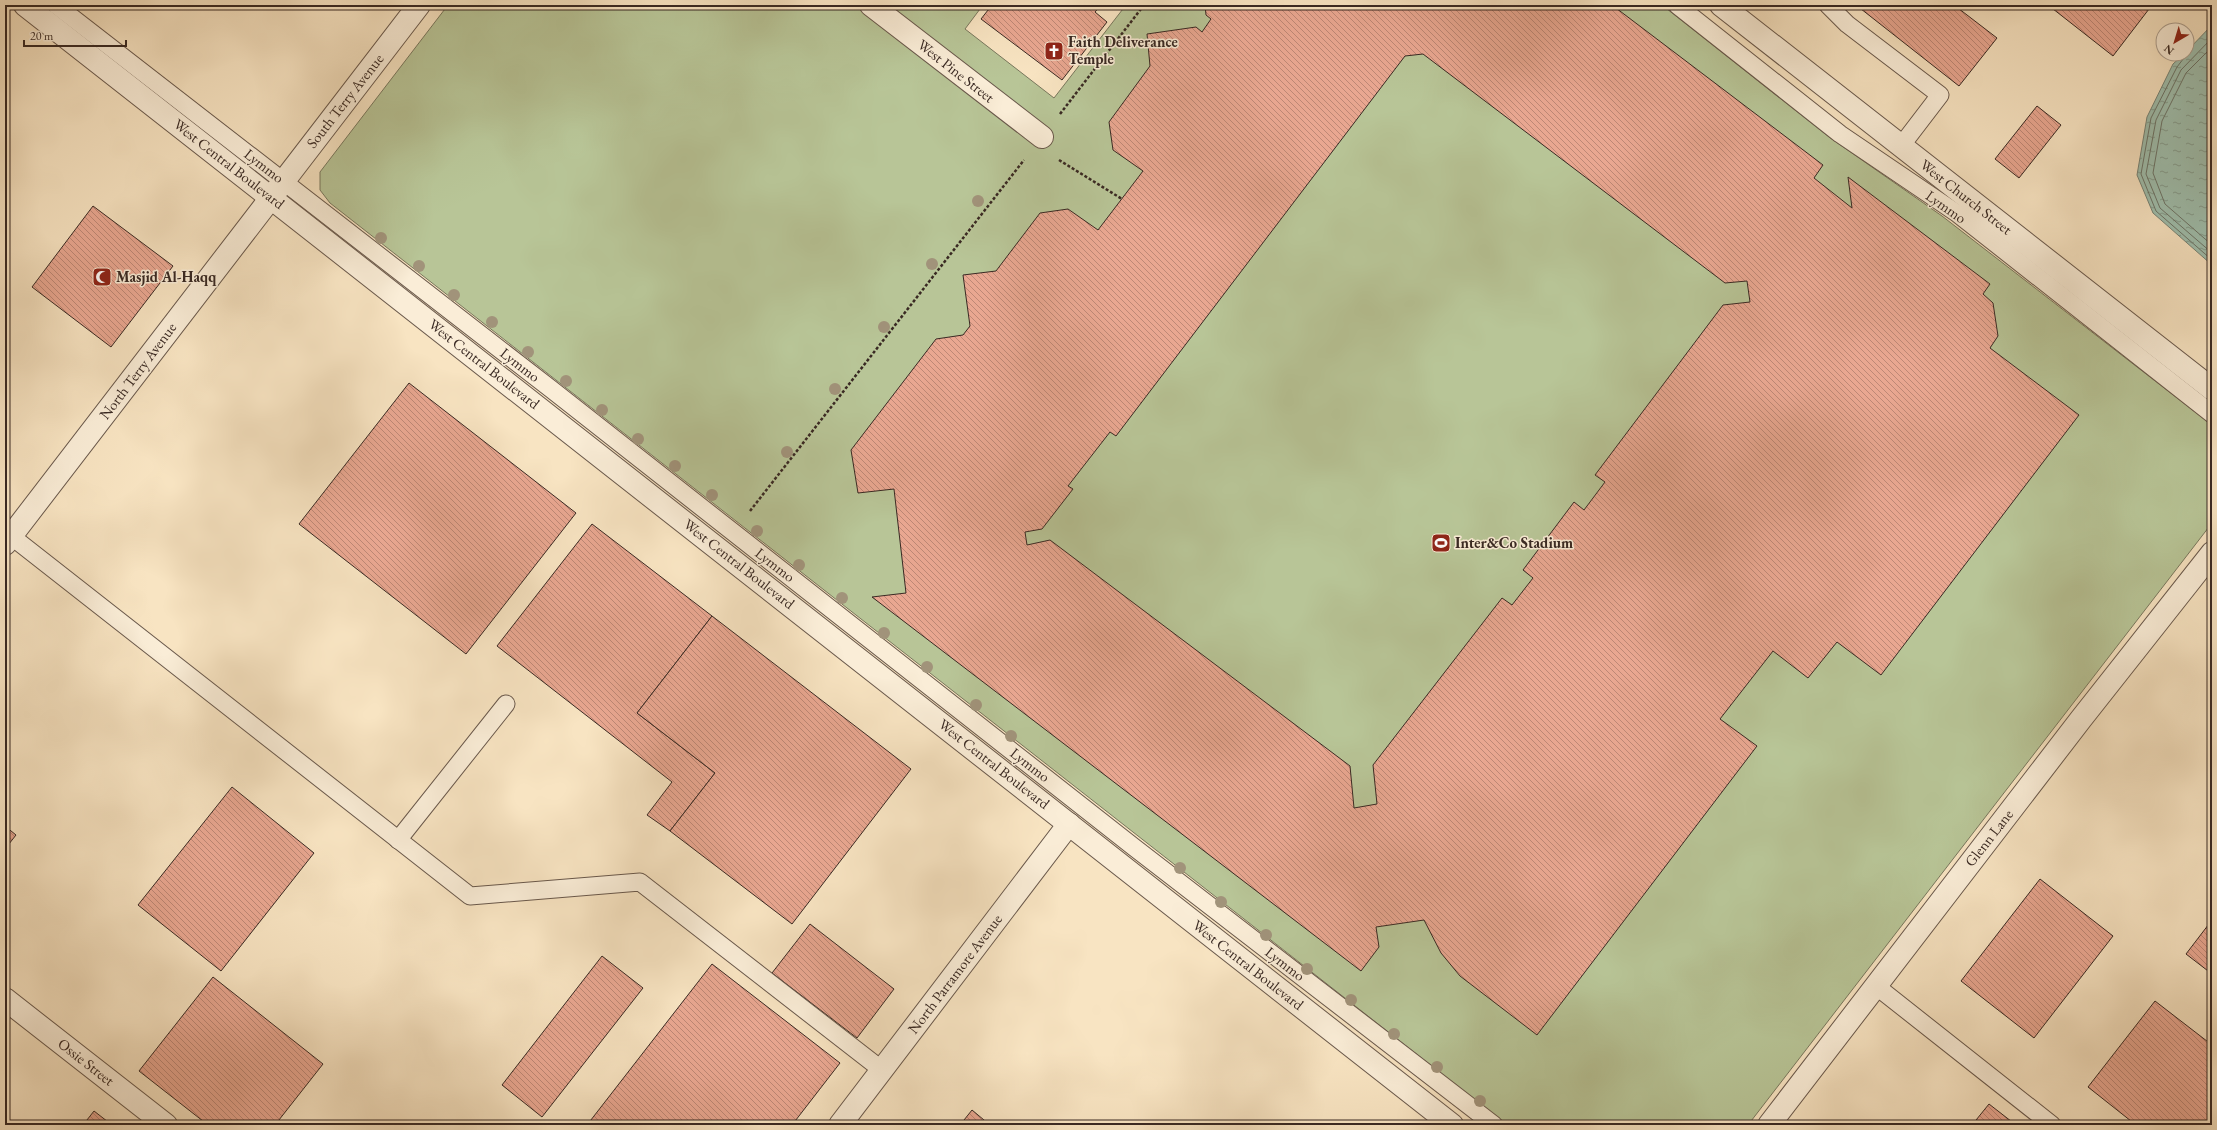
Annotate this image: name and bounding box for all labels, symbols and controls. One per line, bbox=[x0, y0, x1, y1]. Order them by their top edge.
scale bar bbox=[24, 22, 126, 48]
north arrow bbox=[2155, 22, 2195, 62]
text: 20 m bbox=[30, 28, 54, 44]
place label: Faith Deliverance Temple bbox=[1068, 32, 1178, 68]
street label: West Pine Street bbox=[914, 35, 999, 107]
church icon: Faith Deliverance Temple bbox=[1043, 40, 1065, 62]
text: N bbox=[2161, 42, 2177, 58]
street label: South Terry Avenue bbox=[302, 50, 387, 152]
street label: West Central Boulevard bbox=[170, 114, 289, 213]
street label: Lymmo bbox=[241, 144, 288, 187]
street label: West Church Street bbox=[1916, 155, 2016, 239]
street label: Lymmo bbox=[1922, 186, 1970, 227]
mosque icon: Masjid Al-Haqq bbox=[91, 266, 113, 288]
place label: Masjid Al-Haqq bbox=[116, 267, 217, 286]
street label: West Central Boulevard bbox=[425, 314, 544, 413]
street label: North Terry Avenue bbox=[95, 318, 180, 423]
street label: Lymmo bbox=[497, 343, 544, 386]
street label: West Central Boulevard bbox=[680, 514, 799, 613]
sports icon: Inter&Co Stadium bbox=[1430, 532, 1452, 554]
place label: Inter&Co Stadium bbox=[1455, 533, 1573, 552]
street label: Lymmo bbox=[752, 543, 799, 586]
street label: West Central Boulevard bbox=[935, 714, 1054, 813]
street label: Lymmo bbox=[1007, 743, 1054, 786]
street label: Glenn Lane bbox=[1960, 805, 2017, 870]
street label: North Parramore Avenue bbox=[903, 910, 1006, 1037]
street label: West Central Boulevard bbox=[1189, 915, 1308, 1014]
street label: Lymmo bbox=[1262, 942, 1309, 985]
street label: Ossie Street bbox=[54, 1034, 119, 1090]

